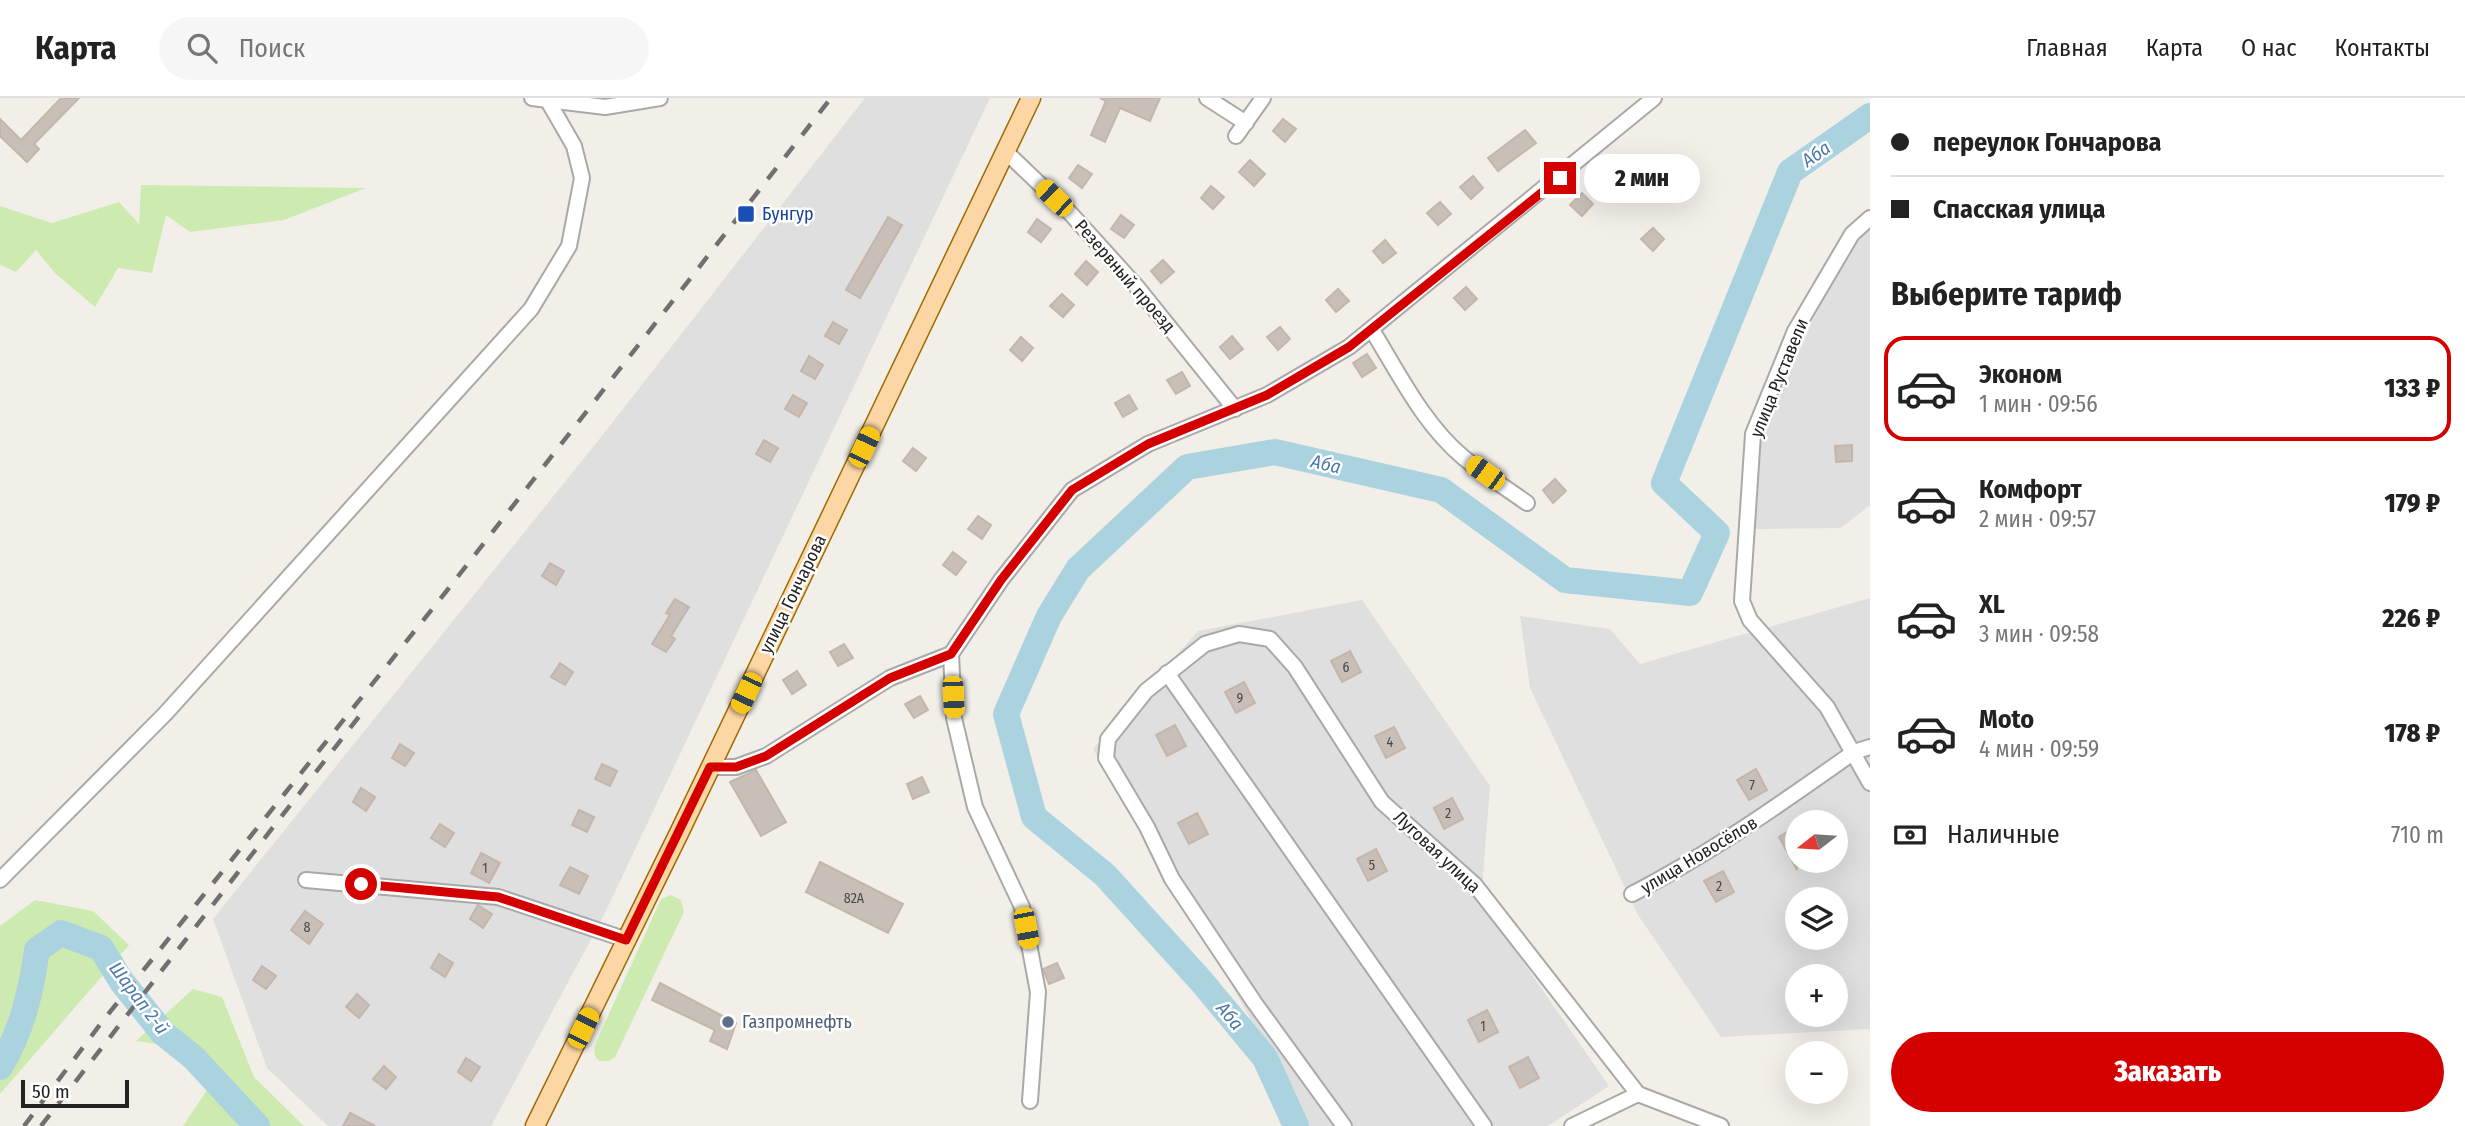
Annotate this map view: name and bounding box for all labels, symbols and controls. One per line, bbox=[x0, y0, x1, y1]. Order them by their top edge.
search box bbox=[159, 17, 649, 80]
text: Карта bbox=[35, 28, 117, 68]
icon: search bbox=[183, 29, 221, 67]
text: Поиск bbox=[239, 33, 305, 64]
text: Главная bbox=[2026, 34, 2108, 62]
text: Карта bbox=[2146, 34, 2203, 62]
text: О нас bbox=[2241, 34, 2296, 62]
text: Контакты bbox=[2334, 34, 2430, 62]
text: переулок Гончарова bbox=[1933, 127, 2162, 158]
water label: Аба bbox=[1796, 136, 1835, 173]
callout: 2 мин bbox=[1584, 154, 1700, 202]
route end bbox=[1544, 162, 1576, 194]
text: 2 мин bbox=[1615, 164, 1669, 192]
car bbox=[1032, 176, 1077, 220]
text: Спасская улица bbox=[1933, 194, 2105, 225]
place label: Бунгур bbox=[762, 203, 814, 225]
marker: Бунгур bbox=[736, 204, 756, 224]
street label: Резервный проезд bbox=[1070, 215, 1180, 337]
text: Выберите тариф bbox=[1891, 275, 2122, 313]
street label: улица Руставели bbox=[1745, 315, 1813, 441]
icon: car bbox=[1895, 357, 1958, 420]
text: Эконом bbox=[1979, 359, 2062, 390]
text: 133 ₽ bbox=[2384, 373, 2440, 404]
text: 1 мин · 09:56 bbox=[1979, 390, 2098, 418]
car bbox=[846, 424, 883, 470]
water label: Аба bbox=[1308, 449, 1343, 479]
car bbox=[1462, 452, 1509, 494]
icon: car bbox=[1895, 472, 1958, 535]
text: Комфорт bbox=[1979, 474, 2082, 505]
text: 179 ₽ bbox=[2384, 488, 2440, 519]
text: 2 мин · 09:57 bbox=[1979, 505, 2096, 533]
street label: улица Гончарова bbox=[755, 531, 831, 657]
icon: car bbox=[1895, 587, 1958, 650]
text: XL bbox=[1979, 589, 2005, 620]
text: 226 ₽ bbox=[2382, 603, 2440, 634]
text: 3 мин · 09:58 bbox=[1979, 620, 2099, 648]
house number: 6 bbox=[1343, 659, 1350, 676]
car bbox=[728, 670, 765, 716]
car bbox=[942, 675, 965, 719]
house number: 9 bbox=[1237, 690, 1244, 707]
icon: car bbox=[1895, 702, 1958, 765]
text: Moto bbox=[1979, 704, 2034, 735]
text: 178 ₽ bbox=[2384, 718, 2440, 749]
house number: 4 bbox=[1387, 734, 1394, 751]
text: 4 мин · 09:59 bbox=[1979, 735, 2099, 763]
house number: 7 bbox=[1749, 777, 1755, 794]
house number: 2 bbox=[1445, 805, 1451, 822]
street label: Луговая улица bbox=[1389, 806, 1485, 898]
north arrow bbox=[1785, 810, 1848, 873]
map controls bbox=[1785, 810, 1848, 1104]
street label: улица Новосёлов bbox=[1637, 812, 1761, 898]
icon: cash bbox=[1891, 816, 1929, 854]
text: Наличные bbox=[1947, 819, 2060, 850]
text: 710 m bbox=[2391, 821, 2444, 849]
house number: 5 bbox=[1369, 857, 1375, 874]
house number: 1 bbox=[482, 860, 488, 877]
route start bbox=[345, 868, 377, 900]
house number: 2 bbox=[1716, 878, 1722, 895]
button: layers bbox=[1785, 887, 1848, 950]
house number: 82А bbox=[844, 890, 865, 907]
car bbox=[1012, 905, 1041, 951]
house number: 8 bbox=[304, 919, 311, 936]
water label: Шарап 2-й bbox=[104, 957, 174, 1039]
button: + bbox=[1785, 964, 1848, 1027]
water label: Аба bbox=[1211, 996, 1248, 1035]
car bbox=[565, 1005, 602, 1051]
place label: Газпромнефть bbox=[742, 1011, 852, 1033]
marker: Газпромнефть bbox=[720, 1014, 736, 1030]
house number: 1 bbox=[1480, 1018, 1486, 1035]
button: Заказать bbox=[1891, 1032, 2444, 1112]
button: − bbox=[1785, 1041, 1848, 1104]
scale bar bbox=[21, 1077, 130, 1109]
text: 50 m bbox=[32, 1080, 70, 1103]

